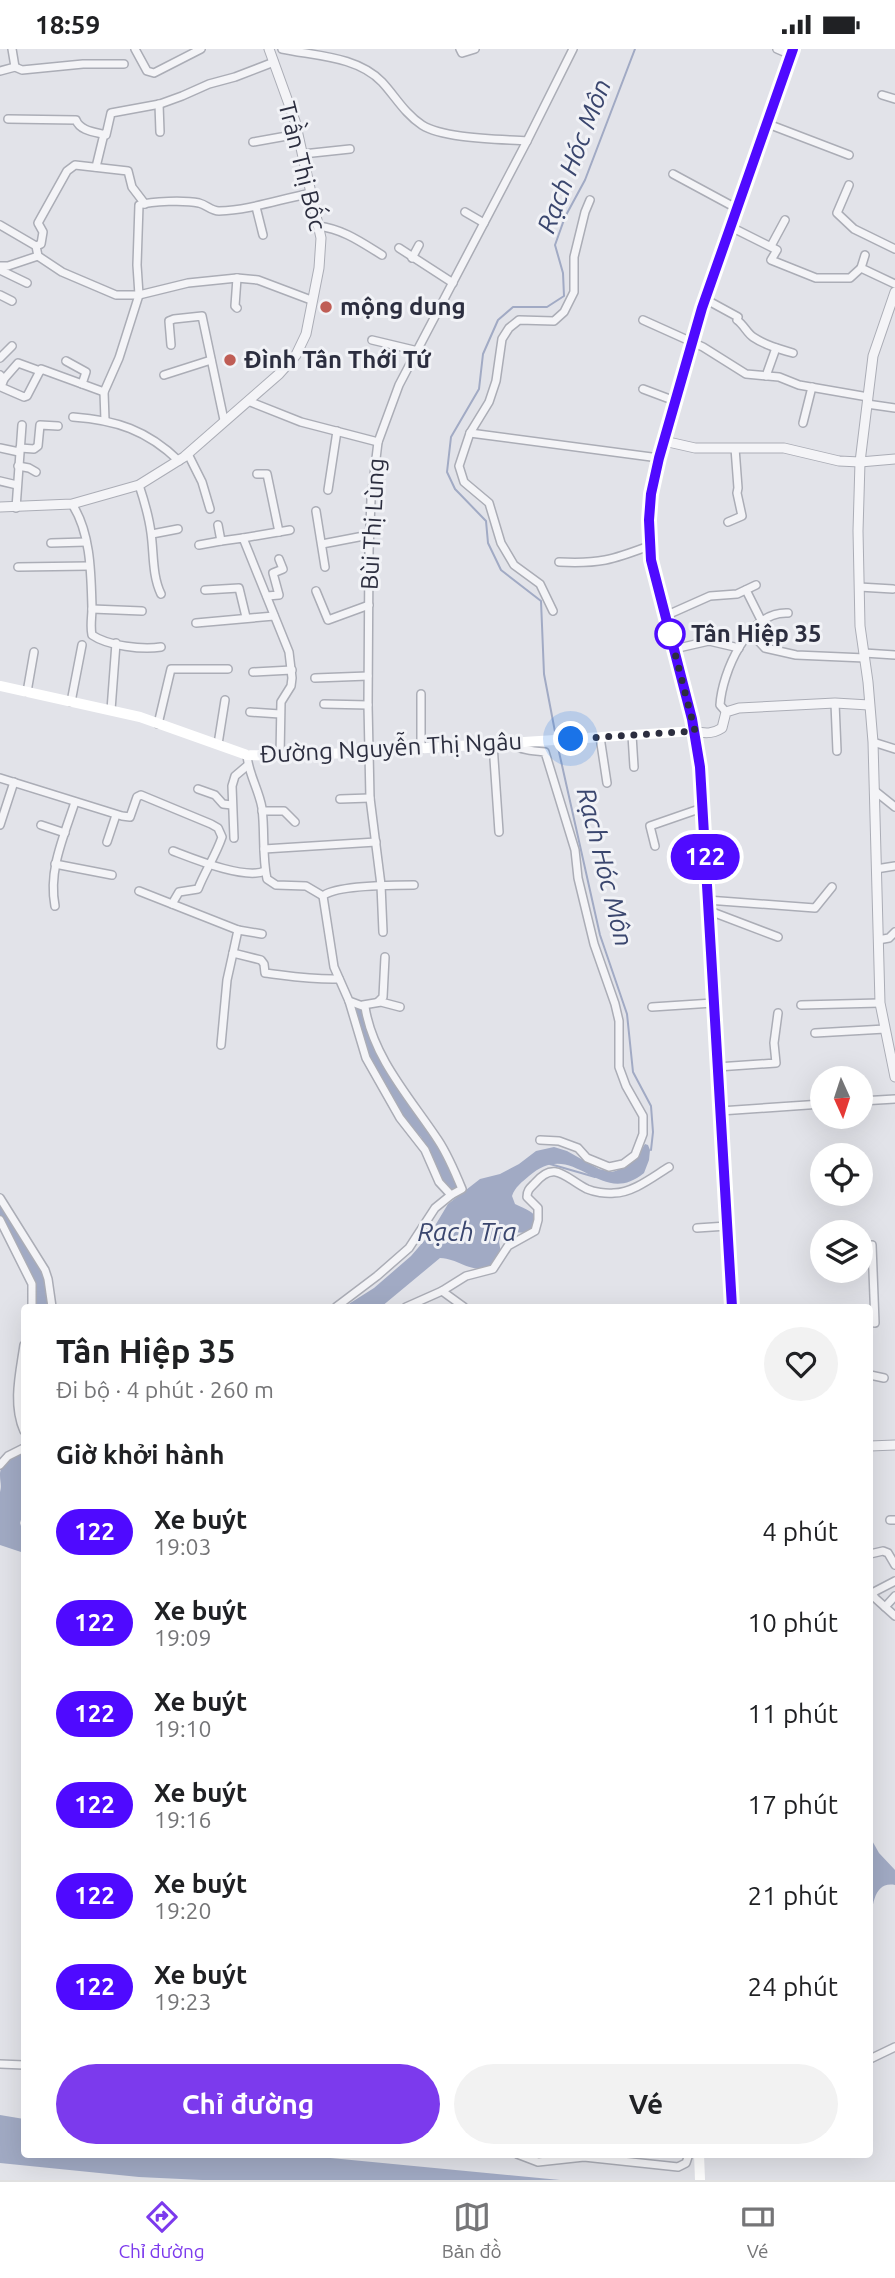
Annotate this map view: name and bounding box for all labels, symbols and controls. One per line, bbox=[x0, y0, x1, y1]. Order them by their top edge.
text: 18:59 bbox=[35, 10, 100, 39]
water label: Rạch Hóc Môn bbox=[531, 75, 616, 237]
street label: Trần Thị Bốc bbox=[273, 98, 335, 233]
place label: mộng dung bbox=[340, 293, 466, 320]
marker: mộng dung bbox=[318, 299, 334, 315]
place label: Đình Tân Thới Tứ bbox=[244, 346, 432, 373]
marker: Đình Tân Thới Tứ bbox=[222, 352, 238, 368]
street label: Bùi Thị Lùng bbox=[356, 457, 389, 591]
marker: Tân Hiệp 35 bbox=[655, 619, 685, 649]
place label: Tân Hiệp 35 bbox=[691, 620, 822, 647]
your location bbox=[553, 721, 588, 756]
street label: Đường Nguyễn Thị Ngâu bbox=[259, 724, 523, 768]
water label: Rạch Hóc Môn bbox=[572, 785, 639, 949]
line badge: 122 bbox=[665, 834, 745, 880]
text: 122 bbox=[685, 843, 725, 870]
north arrow bbox=[810, 1066, 873, 1129]
map controls bbox=[810, 1066, 873, 1283]
button: locate bbox=[810, 1143, 873, 1206]
water label: Rạch Tra bbox=[418, 1217, 516, 1246]
button: layers bbox=[810, 1220, 873, 1283]
button: heart bbox=[764, 1327, 838, 1401]
text: Tân Hiệp 35 bbox=[56, 1332, 236, 1369]
text: Đi bộ · 4 phút · 260 m bbox=[56, 1377, 274, 1402]
text: Giờ khởi hành bbox=[56, 1440, 224, 1469]
text: Xe buýt bbox=[154, 1505, 247, 1534]
text: 4 phút bbox=[762, 1517, 838, 1546]
text: 122 bbox=[74, 1518, 115, 1545]
text: 19:03 bbox=[154, 1534, 212, 1559]
text: Xe buýt bbox=[154, 1596, 247, 1625]
text: 10 phút bbox=[748, 1608, 838, 1637]
text: 122 bbox=[74, 1609, 115, 1636]
text: 19:09 bbox=[154, 1625, 212, 1650]
text: Xe buýt bbox=[154, 1687, 247, 1716]
text: 11 phút bbox=[748, 1699, 838, 1728]
text: 122 bbox=[74, 1700, 115, 1727]
text: 19:10 bbox=[154, 1716, 212, 1741]
text: Xe buýt bbox=[154, 1778, 247, 1807]
text: 17 phút bbox=[748, 1790, 838, 1819]
text: 122 bbox=[74, 1791, 115, 1818]
text: 19:16 bbox=[154, 1807, 212, 1832]
text: Xe buýt bbox=[154, 1869, 247, 1898]
text: 21 phút bbox=[748, 1881, 838, 1910]
text: 122 bbox=[74, 1882, 115, 1909]
text: 19:20 bbox=[154, 1898, 212, 1923]
text: Xe buýt bbox=[154, 1960, 247, 1989]
text: 24 phút bbox=[748, 1972, 838, 2001]
text: 122 bbox=[74, 1973, 115, 2000]
text: 19:23 bbox=[154, 1989, 212, 2014]
button: Chỉ đường bbox=[56, 2064, 440, 2144]
button: Vé bbox=[454, 2064, 838, 2144]
tab: Chỉ đường bbox=[118, 2198, 205, 2263]
tab: Bản đồ bbox=[442, 2198, 502, 2263]
tab: Vé bbox=[739, 2198, 777, 2262]

